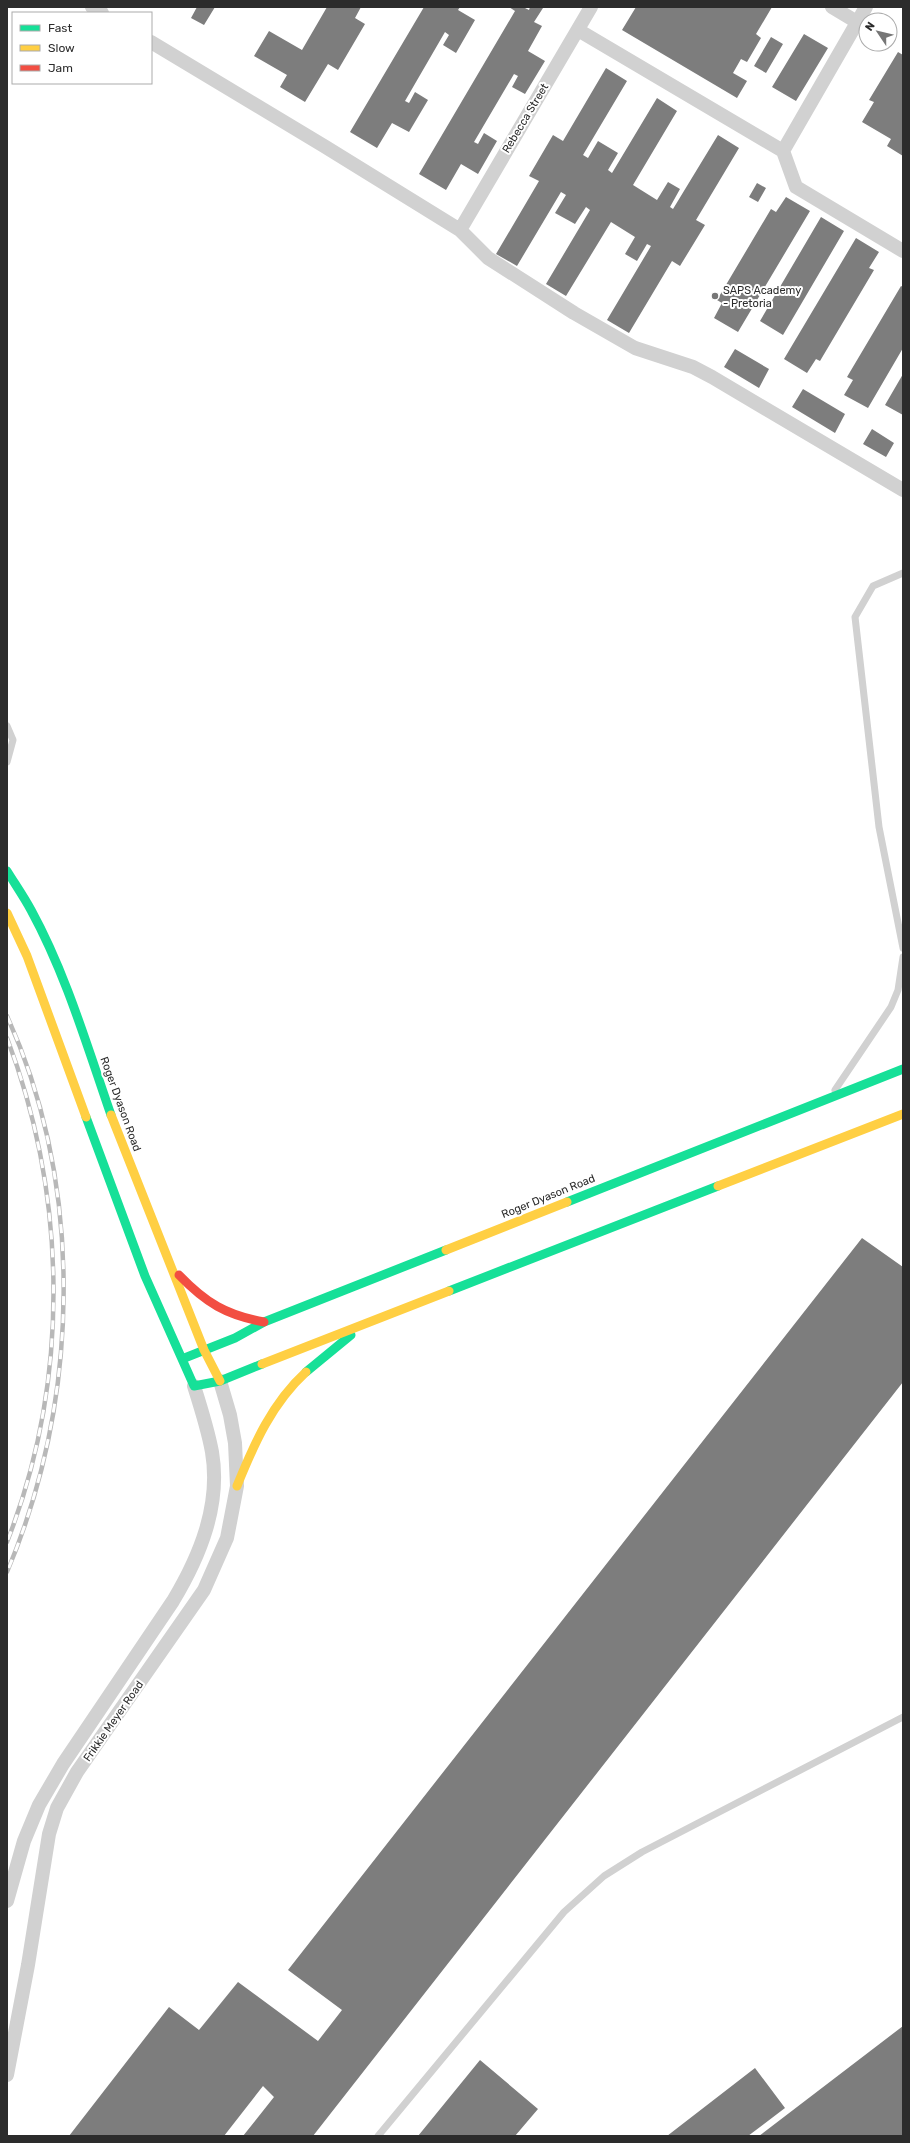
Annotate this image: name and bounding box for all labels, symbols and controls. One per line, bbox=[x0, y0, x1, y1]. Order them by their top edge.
legend bbox=[12, 12, 152, 84]
north arrow bbox=[858, 12, 898, 52]
text: N bbox=[863, 20, 878, 34]
text: Fast bbox=[48, 21, 72, 35]
text: Slow bbox=[48, 41, 75, 55]
text: Jam bbox=[48, 61, 73, 75]
street label: Rebecca Street bbox=[500, 81, 552, 155]
place label: SAPS Academy - Pretoria bbox=[723, 284, 801, 310]
marker: SAPS Academy - Pretoria bbox=[710, 291, 720, 301]
street label: Roger Dyason Road bbox=[97, 1055, 144, 1153]
street label: Roger Dyason Road bbox=[500, 1172, 597, 1221]
street label: Frikkie Meyer Road bbox=[81, 1678, 146, 1764]

